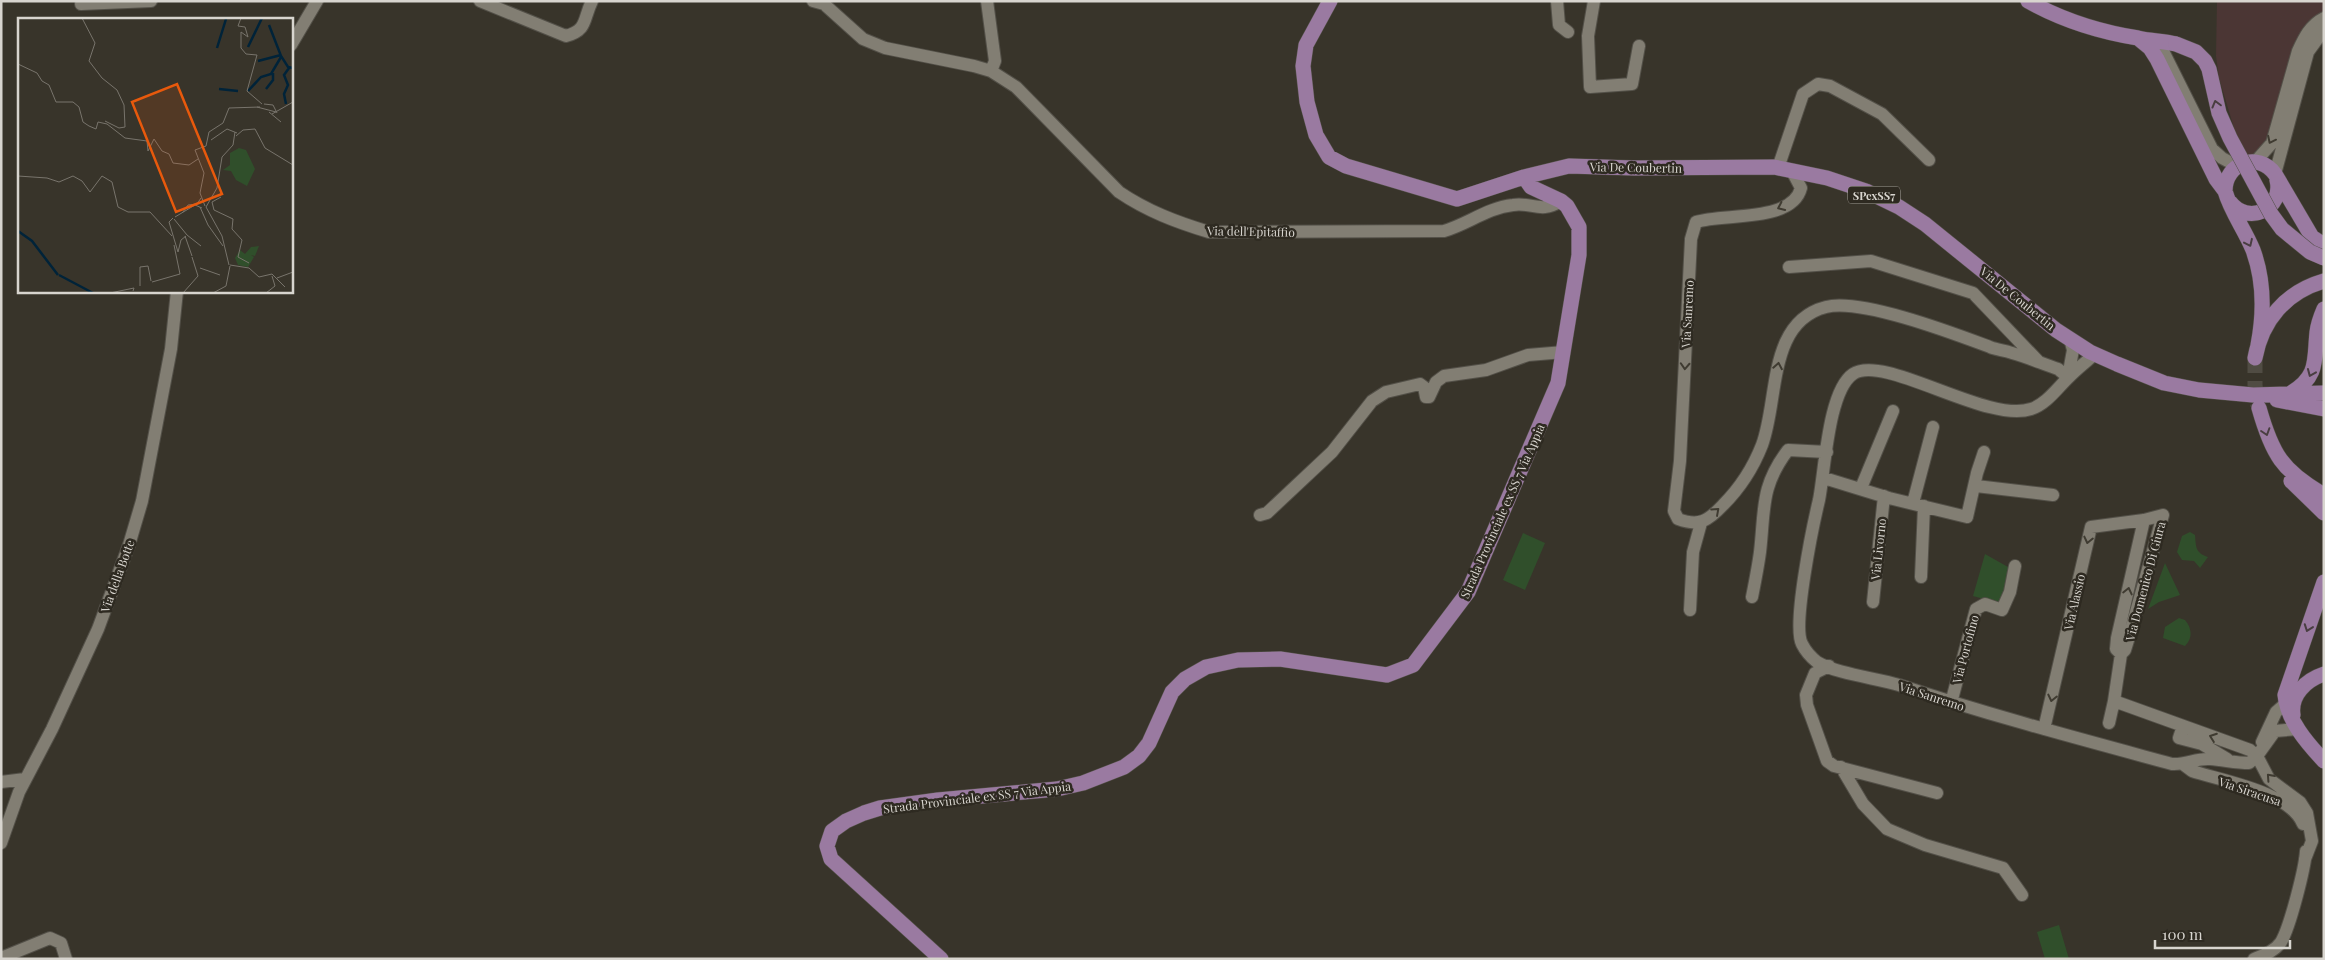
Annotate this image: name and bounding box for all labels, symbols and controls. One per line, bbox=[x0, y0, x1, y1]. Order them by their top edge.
inset map bbox=[18, 18, 292, 292]
one-way arrow bbox=[2212, 100, 2222, 108]
one-way arrow bbox=[2267, 135, 2277, 144]
street label: Via De Coubertin bbox=[1589, 158, 1682, 176]
road number: SPexSS7 bbox=[1848, 186, 1900, 204]
one-way arrow bbox=[1777, 201, 1786, 211]
street label: Via dell'Epitaffio bbox=[1206, 222, 1295, 240]
one-way arrow bbox=[2243, 238, 2253, 247]
street label: Via De Coubertin bbox=[1976, 262, 2059, 333]
street label: Via Sanremo bbox=[1677, 279, 1697, 349]
one-way arrow bbox=[1679, 362, 1690, 370]
one-way arrow bbox=[1773, 362, 1783, 371]
one-way arrow bbox=[2307, 368, 2318, 377]
street label: Strada Provinciale ex SS 7 Via Appia bbox=[1456, 421, 1548, 601]
one-way arrow bbox=[2260, 427, 2270, 436]
one-way arrow bbox=[1711, 508, 1720, 517]
street label: Via Livorno bbox=[1867, 517, 1889, 581]
street label: Via Domenico Di Giura bbox=[2121, 519, 2169, 643]
one-way arrow bbox=[2083, 535, 2094, 544]
street label: Via della Botte bbox=[96, 537, 138, 616]
street label: Via Alassio bbox=[2060, 572, 2088, 633]
one-way arrow bbox=[2122, 586, 2133, 595]
street label: Via Portofino bbox=[1948, 613, 1982, 686]
one-way arrow bbox=[2304, 623, 2314, 632]
street label: Via Sanremo bbox=[1896, 678, 1967, 714]
one-way arrow bbox=[2047, 694, 2058, 703]
one-way arrow bbox=[2209, 733, 2218, 743]
street label: Via Siracusa bbox=[2216, 773, 2283, 809]
one-way arrow bbox=[2266, 773, 2275, 782]
street label: Strada Provinciale ex SS 7 Via Appia bbox=[882, 778, 1072, 816]
scale bar bbox=[2155, 918, 2290, 950]
text: 100 m bbox=[2162, 924, 2203, 944]

